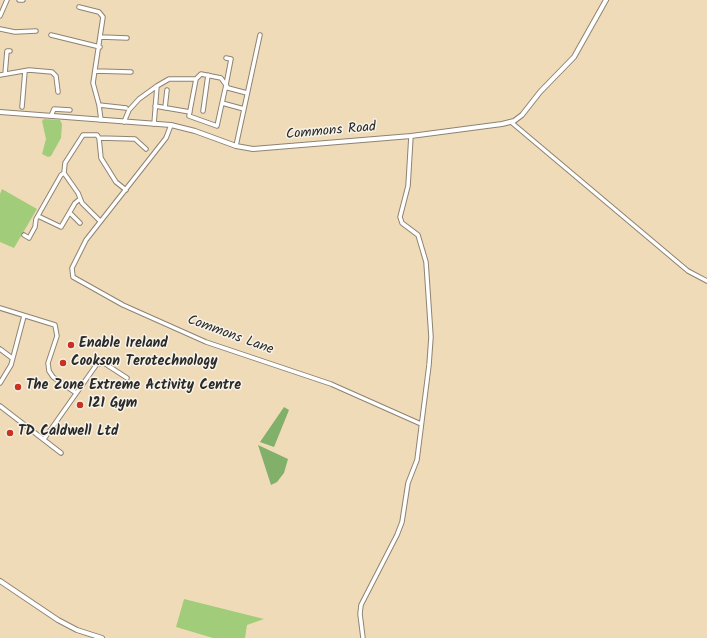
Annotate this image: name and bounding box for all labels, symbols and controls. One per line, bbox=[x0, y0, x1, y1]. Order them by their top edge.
street label: Commons Road bbox=[285, 120, 377, 144]
street label: Commons Lane bbox=[185, 313, 275, 359]
place label: Enable Ireland bbox=[79, 337, 168, 353]
marker: Enable Ireland bbox=[66, 340, 76, 350]
place label: Cookson Terotechnology bbox=[71, 355, 217, 371]
marker: Cookson Terotechnology bbox=[58, 358, 68, 368]
place label: The Zone Extreme Activity Centre bbox=[26, 379, 241, 395]
marker: The Zone Extreme Activity Centre bbox=[13, 382, 23, 392]
place label: 121 Gym bbox=[88, 397, 137, 413]
marker: 121 Gym bbox=[75, 400, 85, 410]
place label: TD Caldwell Ltd bbox=[18, 425, 118, 441]
marker: TD Caldwell Ltd bbox=[5, 428, 15, 438]

